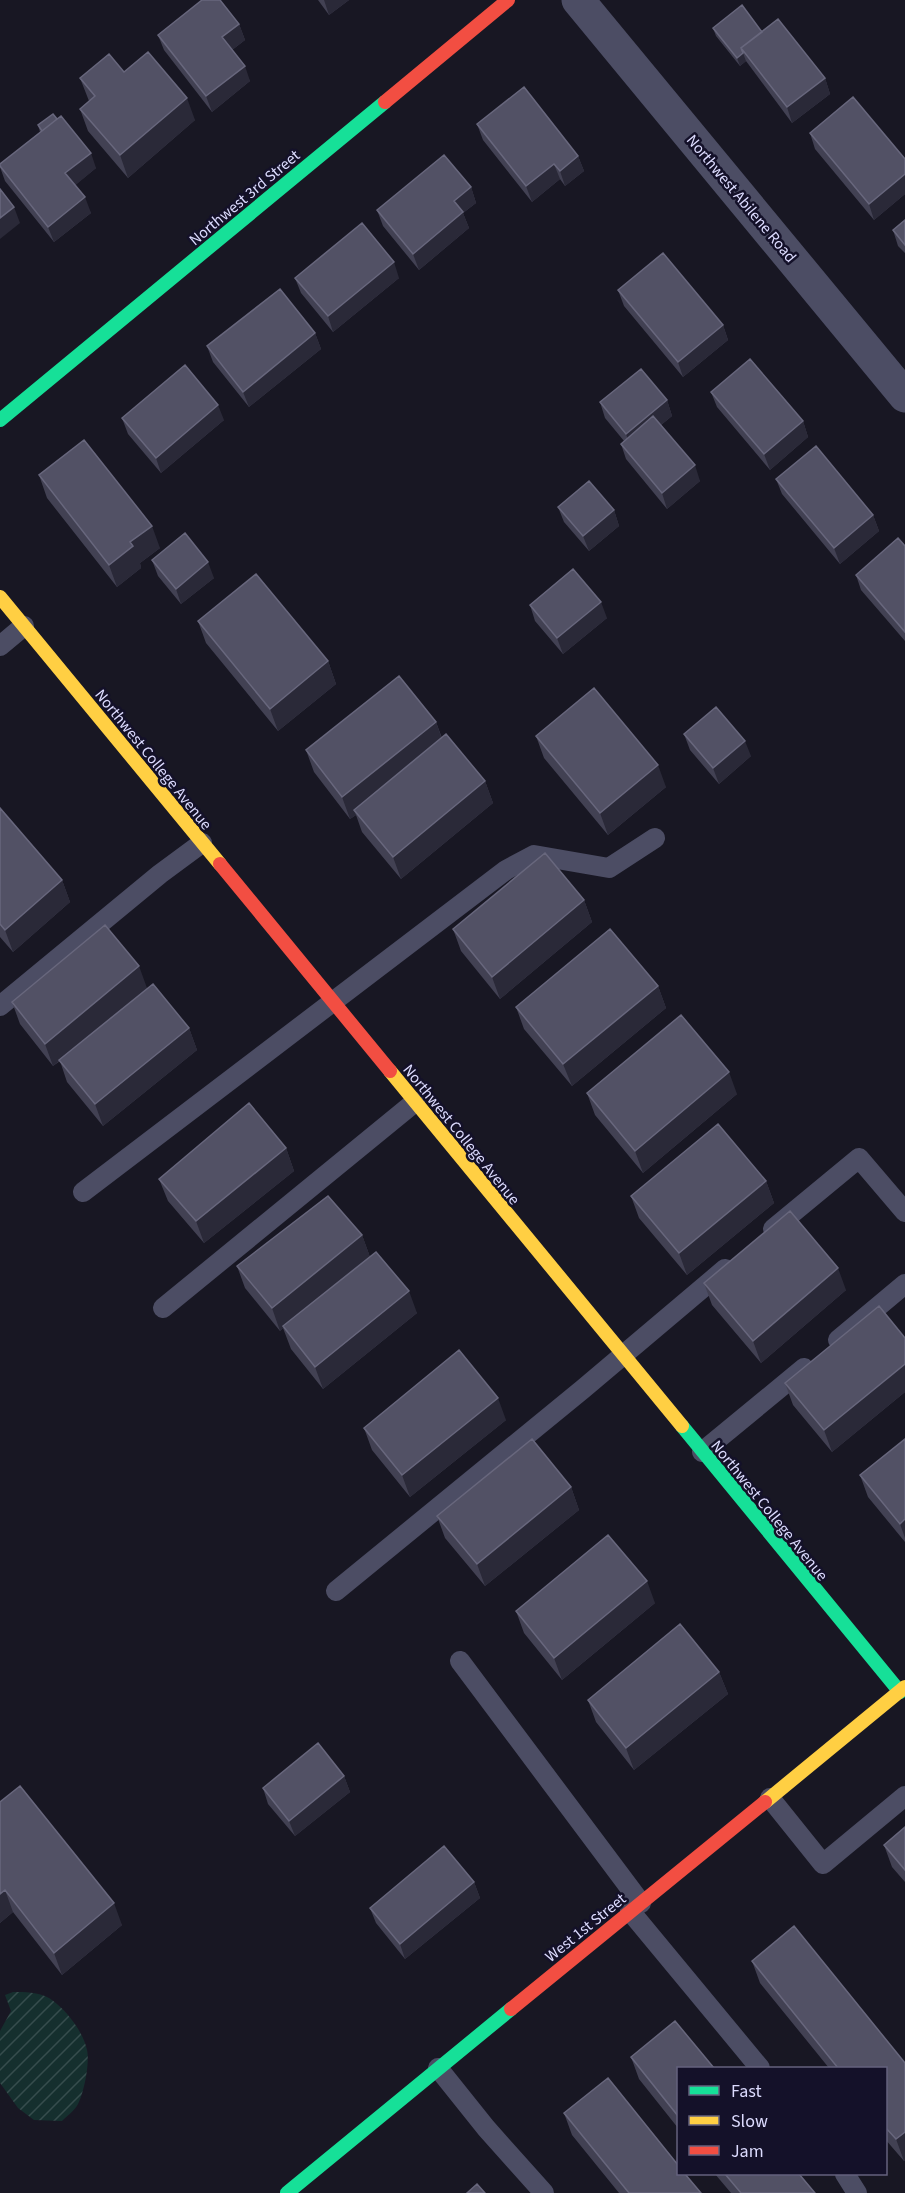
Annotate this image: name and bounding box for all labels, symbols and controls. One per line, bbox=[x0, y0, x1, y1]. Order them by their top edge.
street label: Northwest Abilene Road bbox=[681, 130, 801, 267]
street label: Northwest 3rd Street bbox=[184, 144, 305, 251]
street label: Northwest College Avenue bbox=[90, 685, 217, 835]
street label: Northwest College Avenue bbox=[398, 1060, 525, 1210]
street label: Northwest College Avenue bbox=[706, 1436, 833, 1586]
street label: West 1st Street bbox=[540, 1888, 631, 1967]
legend bbox=[677, 2067, 887, 2175]
text: Fast bbox=[731, 2079, 762, 2104]
text: Slow bbox=[731, 2109, 768, 2134]
text: Jam bbox=[731, 2139, 764, 2164]

